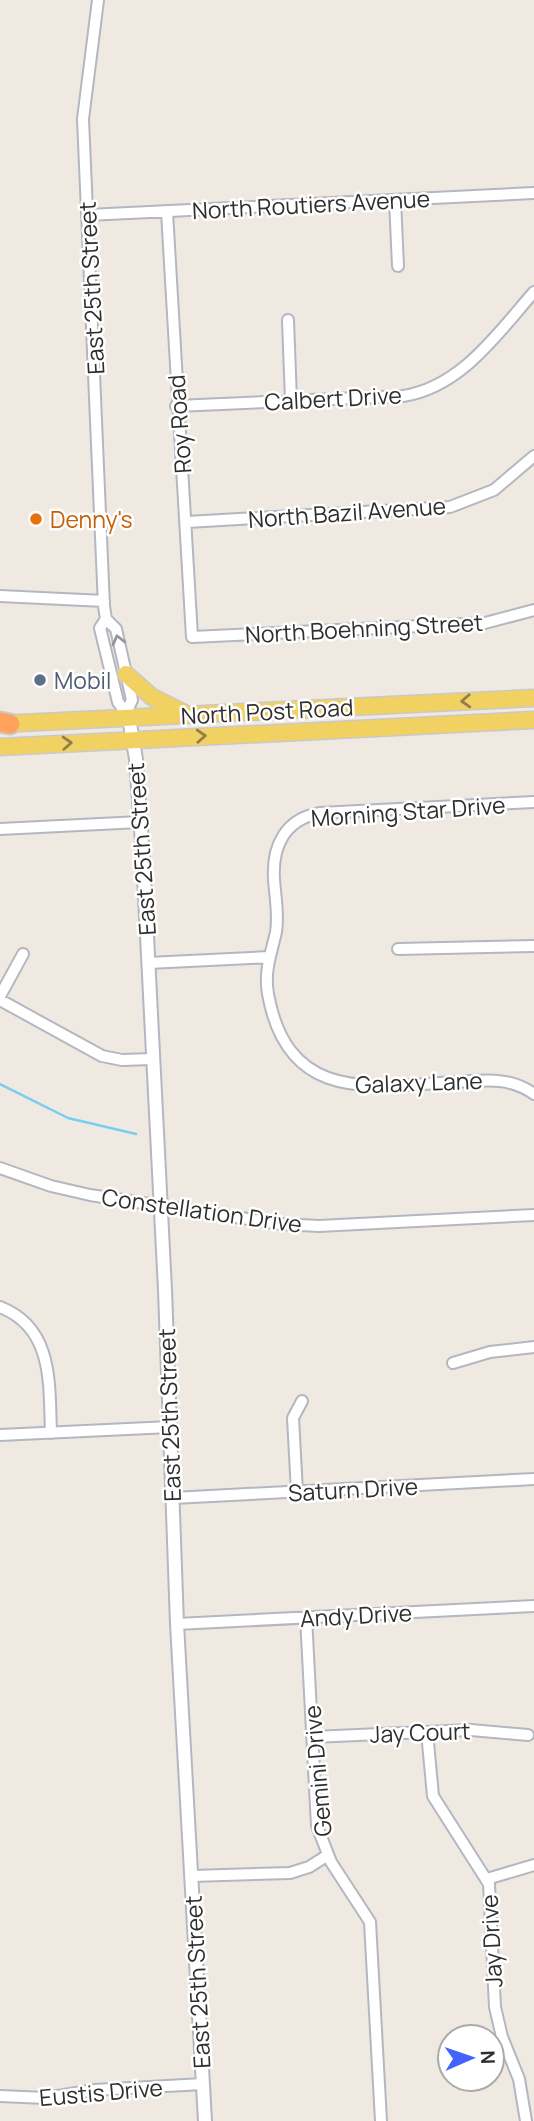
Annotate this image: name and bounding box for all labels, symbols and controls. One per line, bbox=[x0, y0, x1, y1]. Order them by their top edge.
street label: North Routiers Avenue bbox=[191, 182, 431, 226]
street label: East 25th Street bbox=[70, 201, 112, 375]
street label: Roy Road bbox=[160, 374, 198, 474]
street label: Calbert Drive bbox=[263, 378, 403, 418]
street label: North Bazil Avenue bbox=[247, 489, 447, 535]
place label: Denny's bbox=[50, 503, 133, 535]
marker: Denny's bbox=[28, 511, 44, 527]
street label: North Boehning Street bbox=[244, 606, 484, 650]
one-way arrow bbox=[112, 634, 126, 646]
place label: Mobil bbox=[54, 664, 111, 696]
marker: Mobil bbox=[32, 672, 48, 688]
street label: North Post Road bbox=[180, 690, 354, 732]
one-way arrow bbox=[460, 693, 471, 708]
one-way arrow bbox=[196, 729, 207, 744]
one-way arrow bbox=[61, 736, 72, 751]
street label: East 25th Street bbox=[119, 761, 163, 937]
street label: Morning Star Drive bbox=[310, 788, 506, 834]
street label: Galaxy Lane bbox=[355, 1064, 483, 1100]
street label: Constellation Drive bbox=[100, 1180, 304, 1240]
street label: East 25th Street bbox=[150, 1328, 188, 1502]
street label: Saturn Drive bbox=[287, 1470, 419, 1508]
street label: Andy Drive bbox=[299, 1596, 413, 1634]
street label: Gemini Drive bbox=[295, 1704, 339, 1838]
street label: Jay Court bbox=[369, 1714, 471, 1750]
street label: Jay Drive bbox=[473, 1894, 509, 1988]
street label: East 25th Street bbox=[176, 1895, 218, 2069]
north arrow bbox=[436, 2023, 506, 2093]
text: N bbox=[475, 2050, 501, 2065]
street label: Eustis Drive bbox=[38, 2071, 164, 2113]

